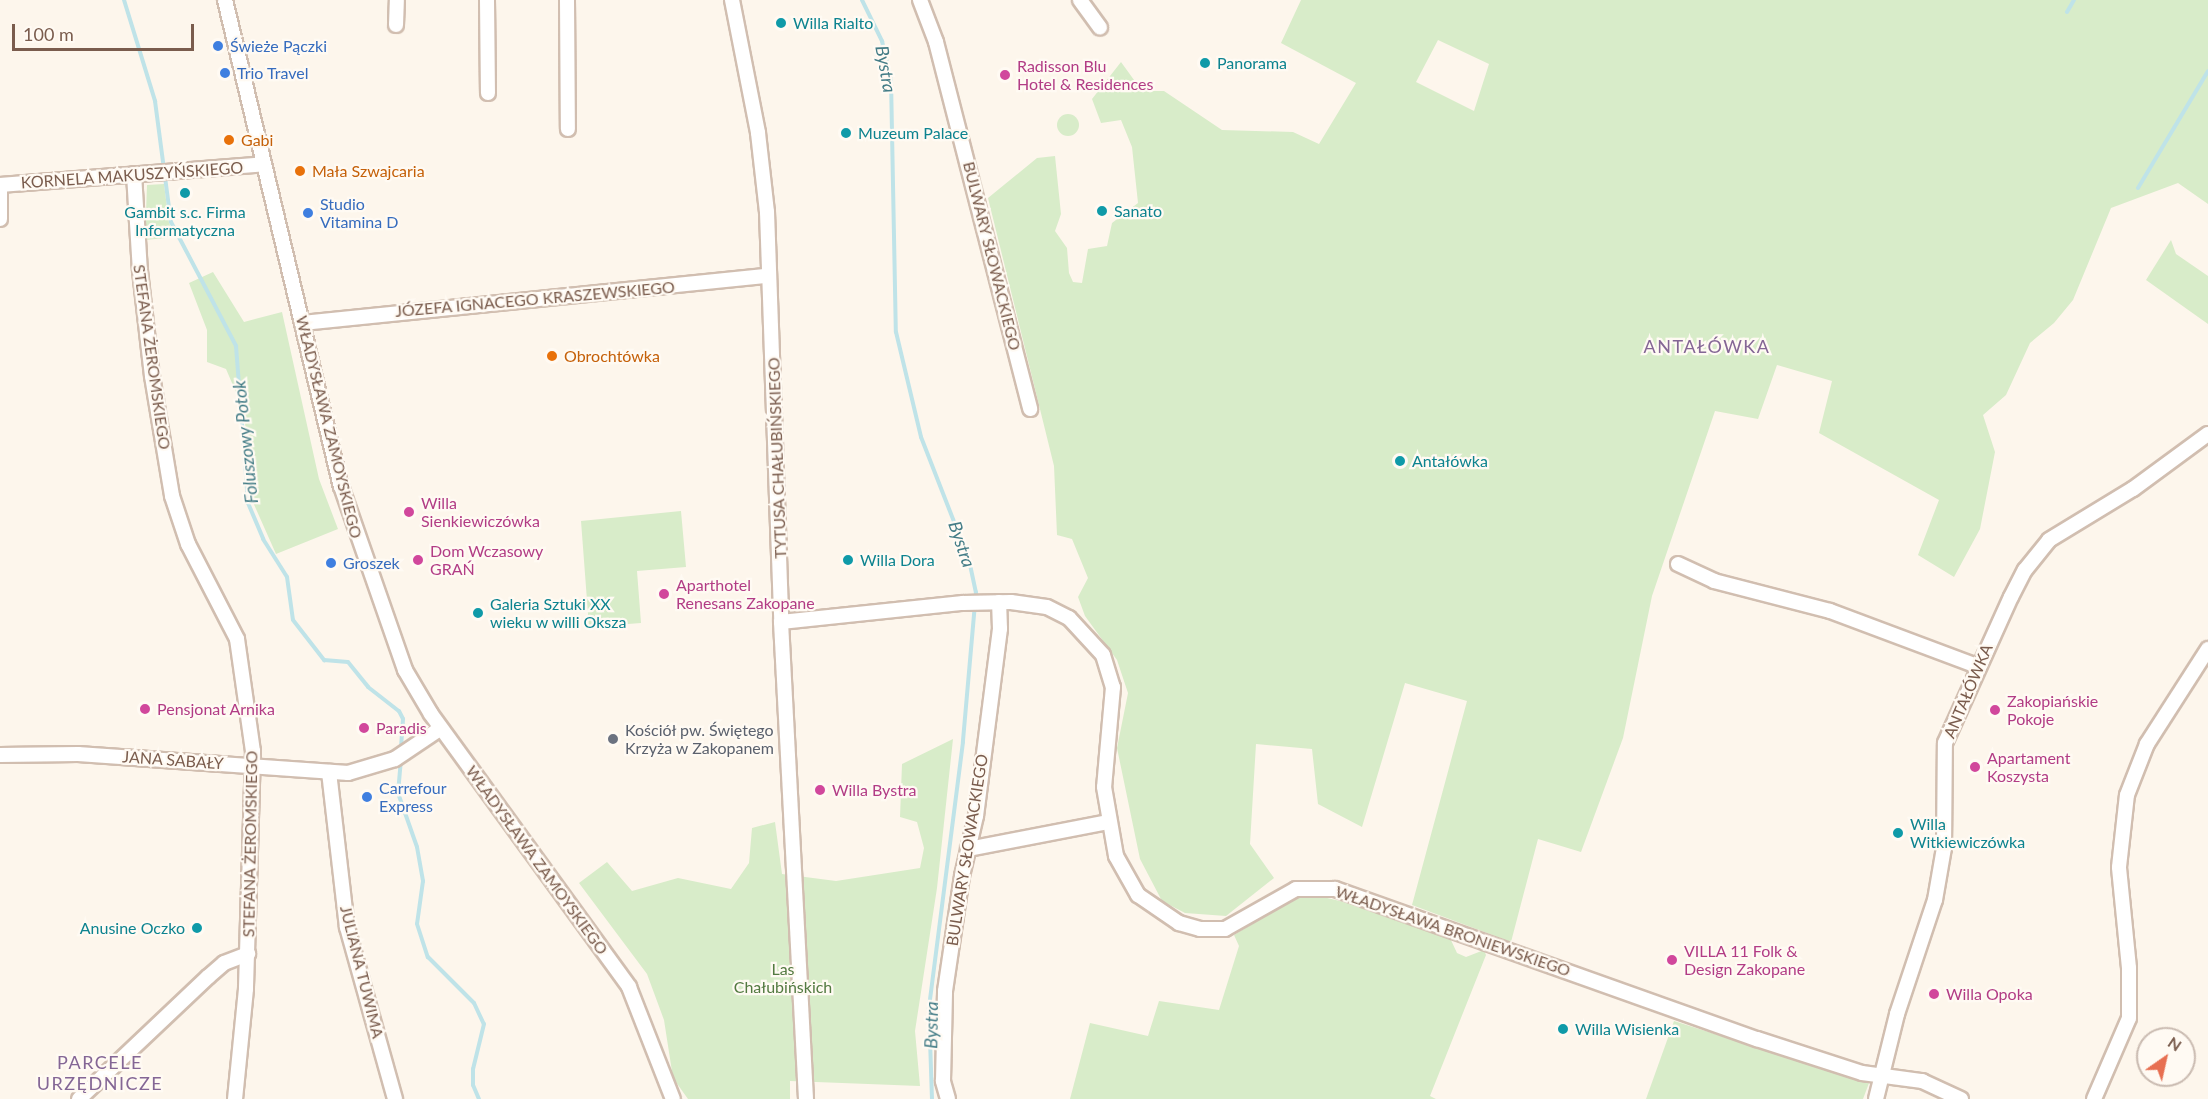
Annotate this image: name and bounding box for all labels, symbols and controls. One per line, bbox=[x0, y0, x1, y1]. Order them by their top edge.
scale bar bbox=[15, 12, 196, 50]
place label: Willa Rialto bbox=[793, 13, 873, 33]
marker: Willa Rialto bbox=[774, 16, 788, 30]
text: 100 m bbox=[23, 23, 74, 45]
place label: Świeże Pączki bbox=[230, 36, 327, 56]
marker: Świeże Pączki bbox=[211, 39, 225, 53]
water label: Bystra bbox=[871, 44, 901, 94]
place label: Panorama bbox=[1217, 53, 1287, 73]
place label: Radisson Blu Hotel & Residences bbox=[1017, 56, 1153, 94]
marker: Panorama bbox=[1198, 56, 1212, 70]
place label: Trio Travel bbox=[237, 63, 309, 83]
marker: Trio Travel bbox=[218, 66, 232, 80]
marker: Radisson Blu Hotel & Residences bbox=[998, 68, 1012, 82]
place label: Muzeum Palace bbox=[858, 123, 968, 143]
marker: Muzeum Palace bbox=[839, 126, 853, 140]
place label: Gabi bbox=[241, 130, 273, 150]
marker: Gabi bbox=[222, 133, 236, 147]
street label: KORNELA MAKUSZYŃSKIEGO bbox=[20, 158, 244, 192]
street label: BULWARY SŁOWACKIEGO bbox=[959, 159, 1025, 353]
place label: Mała Szwajcaria bbox=[312, 161, 425, 181]
marker: Mała Szwajcaria bbox=[293, 164, 307, 178]
marker: Gambit s.c. Firma Informatyczna bbox=[178, 186, 192, 200]
place label: Studio Vitamina D bbox=[320, 194, 399, 232]
place label: Sanato bbox=[1114, 201, 1162, 221]
place label: Gambit s.c. Firma Informatyczna bbox=[124, 202, 246, 240]
marker: Sanato bbox=[1095, 204, 1109, 218]
marker: Studio Vitamina D bbox=[301, 206, 315, 220]
street label: STEFANA ŻEROMSKIEGO bbox=[129, 263, 175, 451]
street label: JÓZEFA IGNACEGO KRASZEWSKIEGO bbox=[394, 277, 676, 321]
street label: WŁADYSŁAWA ZAMOYSKIEGO bbox=[292, 313, 366, 541]
district label: ANTAŁÓWKA bbox=[1644, 335, 1770, 357]
place label: Obrochtówka bbox=[564, 346, 660, 366]
marker: Obrochtówka bbox=[545, 349, 559, 363]
street label: TYTUSA CHAŁUBIŃSKIEGO bbox=[764, 357, 790, 559]
water label: Foluszowy Potok bbox=[228, 379, 262, 505]
place label: Antałówka bbox=[1412, 451, 1488, 471]
marker: Antałówka bbox=[1393, 454, 1407, 468]
place label: Willa Sienkiewiczówka bbox=[421, 493, 540, 531]
marker: Willa Sienkiewiczówka bbox=[402, 505, 416, 519]
water label: Bystra bbox=[944, 518, 980, 570]
place label: Dom Wczasowy GRAŃ bbox=[430, 541, 544, 579]
place label: Willa Dora bbox=[860, 550, 935, 570]
place label: Groszek bbox=[343, 553, 400, 573]
marker: Dom Wczasowy GRAŃ bbox=[411, 553, 425, 567]
marker: Willa Dora bbox=[841, 553, 855, 567]
marker: Groszek bbox=[324, 556, 338, 570]
place label: Aparthotel Renesans Zakopane bbox=[676, 575, 815, 613]
marker: Aparthotel Renesans Zakopane bbox=[657, 587, 671, 601]
place label: Galeria Sztuki XX wieku w willi Oksza bbox=[490, 594, 627, 632]
marker: Galeria Sztuki XX wieku w willi Oksza bbox=[471, 606, 485, 620]
street label: ANTAŁÓWKA bbox=[1939, 641, 1997, 741]
place label: Zakopiańskie Pokoje bbox=[2007, 691, 2098, 729]
place label: Pensjonat Arnika bbox=[157, 699, 275, 719]
marker: Pensjonat Arnika bbox=[138, 702, 152, 716]
marker: Zakopiańskie Pokoje bbox=[1988, 703, 2002, 717]
place label: Paradis bbox=[376, 718, 427, 738]
place label: Kościół pw. Świętego Krzyża w Zakopanem bbox=[625, 720, 775, 758]
marker: Paradis bbox=[357, 721, 371, 735]
marker: Kościół pw. Świętego Krzyża w Zakopanem bbox=[606, 732, 620, 746]
street label: JANA SABAŁY bbox=[122, 747, 224, 773]
place label: Apartament Koszysta bbox=[1987, 748, 2070, 786]
street label: STEFANA ŻEROMSKIEGO bbox=[239, 750, 261, 938]
street label: BULWARY SŁOWACKIEGO bbox=[942, 752, 992, 948]
marker: Apartament Koszysta bbox=[1968, 760, 1982, 774]
street label: WŁADYSŁAWA ZAMOYSKIEGO bbox=[462, 762, 612, 958]
place label: Carrefour Express bbox=[379, 778, 446, 816]
place label: Willa Bystra bbox=[832, 780, 917, 800]
marker: Willa Bystra bbox=[813, 783, 827, 797]
marker: Carrefour Express bbox=[360, 790, 374, 804]
place label: Willa Witkiewiczówka bbox=[1910, 814, 2025, 852]
marker: Willa Witkiewiczówka bbox=[1891, 826, 1905, 840]
street label: WŁADYSŁAWA BRONIEWSKIEGO bbox=[1333, 882, 1573, 980]
street label: JULIANA TUWIMA bbox=[336, 903, 388, 1041]
place label: Anusine Oczko bbox=[80, 918, 185, 938]
marker: Anusine Oczko bbox=[190, 921, 204, 935]
place label: VILLA 11 Folk & Design Zakopane bbox=[1684, 941, 1805, 979]
marker: VILLA 11 Folk & Design Zakopane bbox=[1665, 953, 1679, 967]
park label: Las Chałubińskich bbox=[734, 959, 832, 997]
place label: Willa Opoka bbox=[1946, 984, 2033, 1004]
marker: Willa Opoka bbox=[1927, 987, 1941, 1001]
water label: Bystra bbox=[920, 1001, 942, 1049]
place label: Willa Wisienka bbox=[1575, 1019, 1680, 1039]
marker: Willa Wisienka bbox=[1556, 1022, 1570, 1036]
north arrow bbox=[2136, 1027, 2196, 1087]
text: N bbox=[2165, 1032, 2186, 1055]
district label: PARCELE URZĘDNICZE bbox=[37, 1052, 163, 1094]

